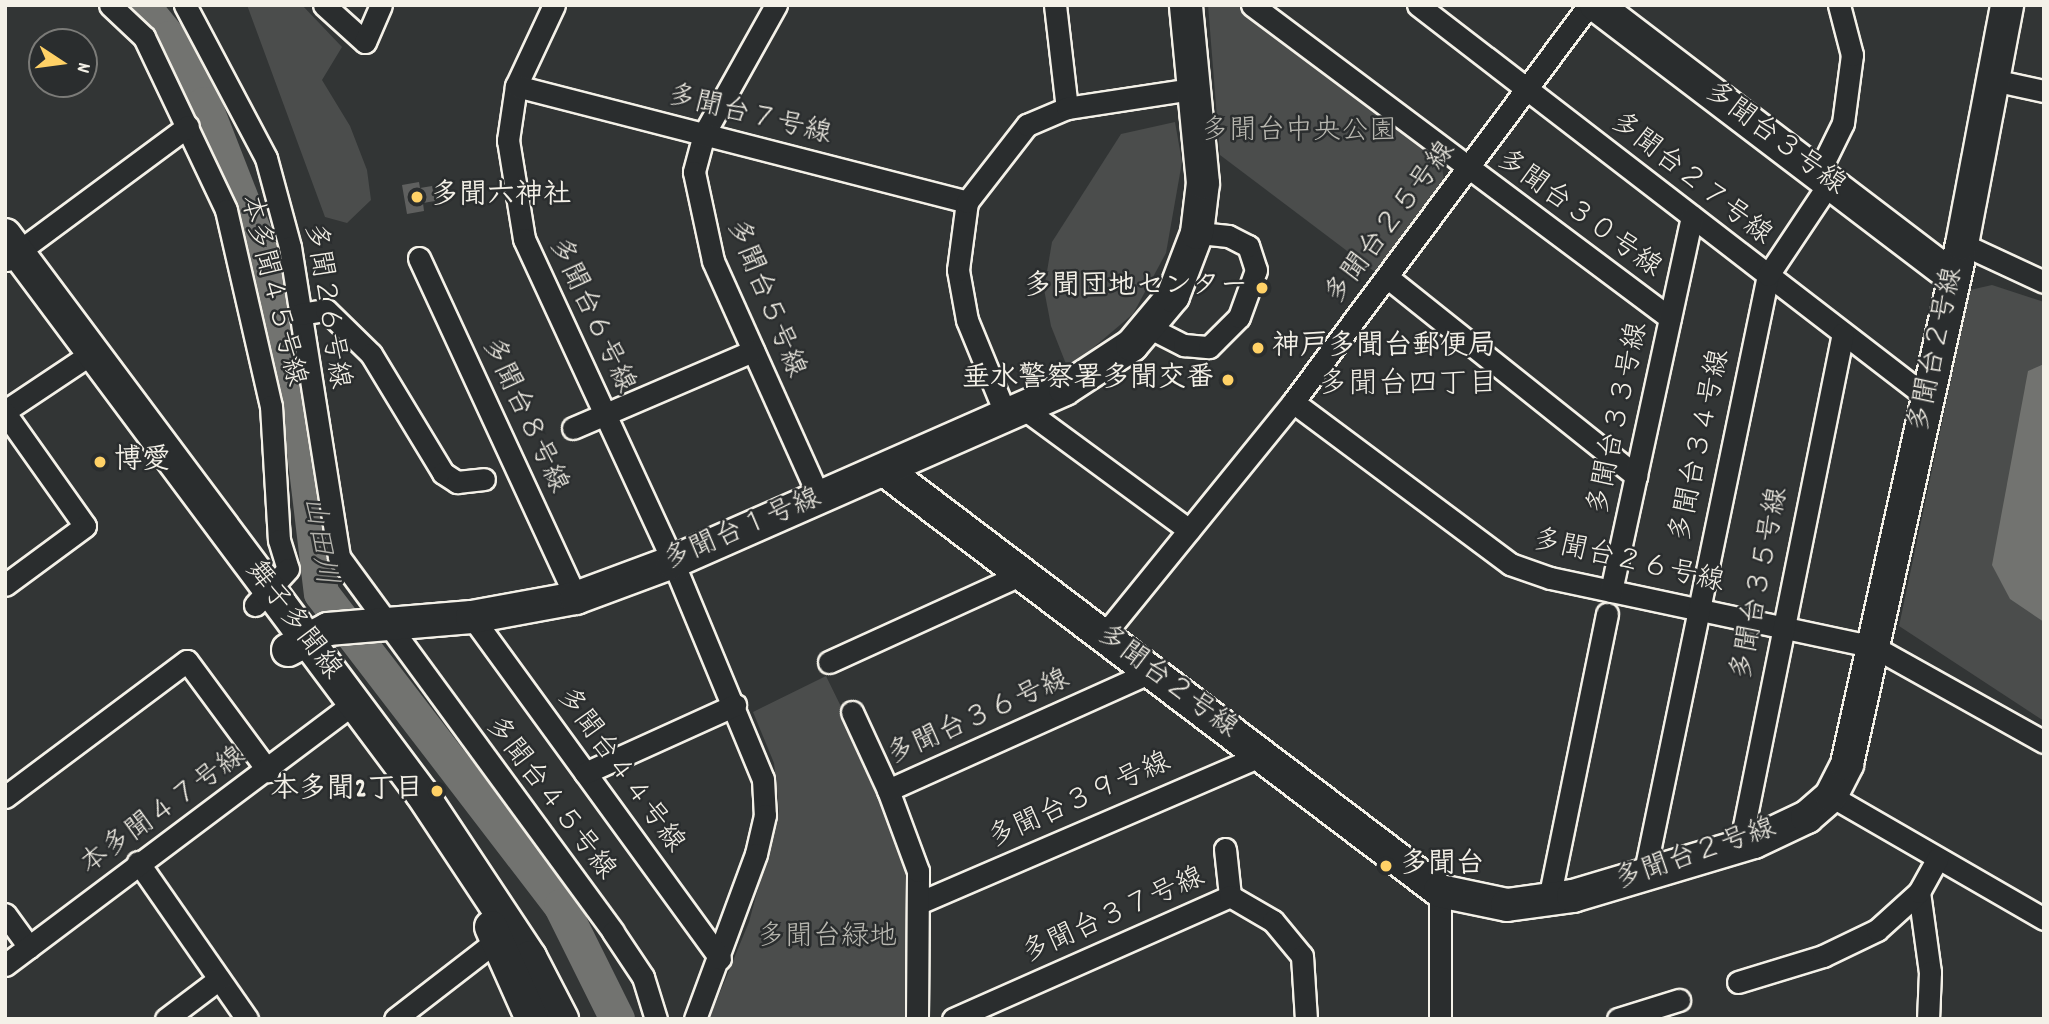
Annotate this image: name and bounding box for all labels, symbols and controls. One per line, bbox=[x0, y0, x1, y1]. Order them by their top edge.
north arrow bbox=[28, 28, 98, 98]
text: N bbox=[68, 60, 96, 75]
street label: 多聞台３号線 bbox=[1697, 76, 1851, 204]
street label: 多聞台７号線 bbox=[663, 80, 835, 154]
street label: 多聞台２７号線 bbox=[1602, 106, 1778, 254]
park label: 多聞台中央公園 bbox=[1201, 116, 1397, 150]
street label: 多聞台２５号線 bbox=[1320, 136, 1464, 312]
street label: 多聞台３０号線 bbox=[1489, 144, 1667, 286]
place label: 多聞六神社 bbox=[431, 180, 571, 214]
marker: 多聞六神社 bbox=[409, 189, 425, 205]
street label: 本多聞４５号線 bbox=[231, 192, 311, 390]
street label: 多聞台５号線 bbox=[717, 215, 811, 383]
street label: 多聞２６号線 bbox=[295, 220, 355, 392]
street label: 多聞台６号線 bbox=[539, 233, 641, 399]
street label: 多聞台２号線 bbox=[1904, 264, 1972, 436]
place label: 多聞団地センター bbox=[1024, 271, 1248, 305]
marker: 多聞団地センター bbox=[1254, 280, 1270, 296]
street label: 多聞台３３号線 bbox=[1583, 320, 1657, 518]
place label: 神戸多聞台郵便局 bbox=[1272, 331, 1496, 365]
street label: 多聞台８号線 bbox=[472, 333, 574, 499]
marker: 神戸多聞台郵便局 bbox=[1250, 340, 1266, 356]
street label: 多聞台３４号線 bbox=[1665, 347, 1739, 545]
place label: 垂水警察署多聞交番 bbox=[962, 363, 1214, 397]
district label: 多聞台四丁目 bbox=[1318, 369, 1498, 405]
marker: 垂水警察署多聞交番 bbox=[1220, 372, 1236, 388]
place label: 博愛 bbox=[114, 445, 170, 479]
marker: 博愛 bbox=[92, 454, 108, 470]
street label: 多聞台１号線 bbox=[659, 483, 827, 579]
street label: 多聞台３５号線 bbox=[1727, 485, 1797, 683]
water label: 山田川 bbox=[292, 494, 342, 588]
street label: 多聞台２６号線 bbox=[1529, 525, 1727, 601]
street label: 舞子多聞線 bbox=[236, 555, 348, 687]
street label: 多聞台２号線 bbox=[1089, 619, 1243, 747]
street label: 多聞台３６号線 bbox=[883, 664, 1075, 774]
street label: 多聞台４４号線 bbox=[548, 682, 690, 860]
street label: 多聞台４５号線 bbox=[477, 711, 621, 887]
street label: 本多聞４７号線 bbox=[75, 741, 253, 883]
street label: 多聞台３９号線 bbox=[984, 747, 1176, 857]
place label: 本多聞2丁目 bbox=[271, 774, 423, 808]
marker: 本多聞2丁目 bbox=[429, 783, 445, 799]
street label: 多聞台２号線 bbox=[1611, 813, 1781, 899]
place label: 多聞台 bbox=[1400, 849, 1484, 883]
marker: 多聞台 bbox=[1378, 858, 1394, 874]
street label: 多聞台３７号線 bbox=[1018, 862, 1210, 972]
park label: 多聞台緑地 bbox=[757, 922, 897, 956]

